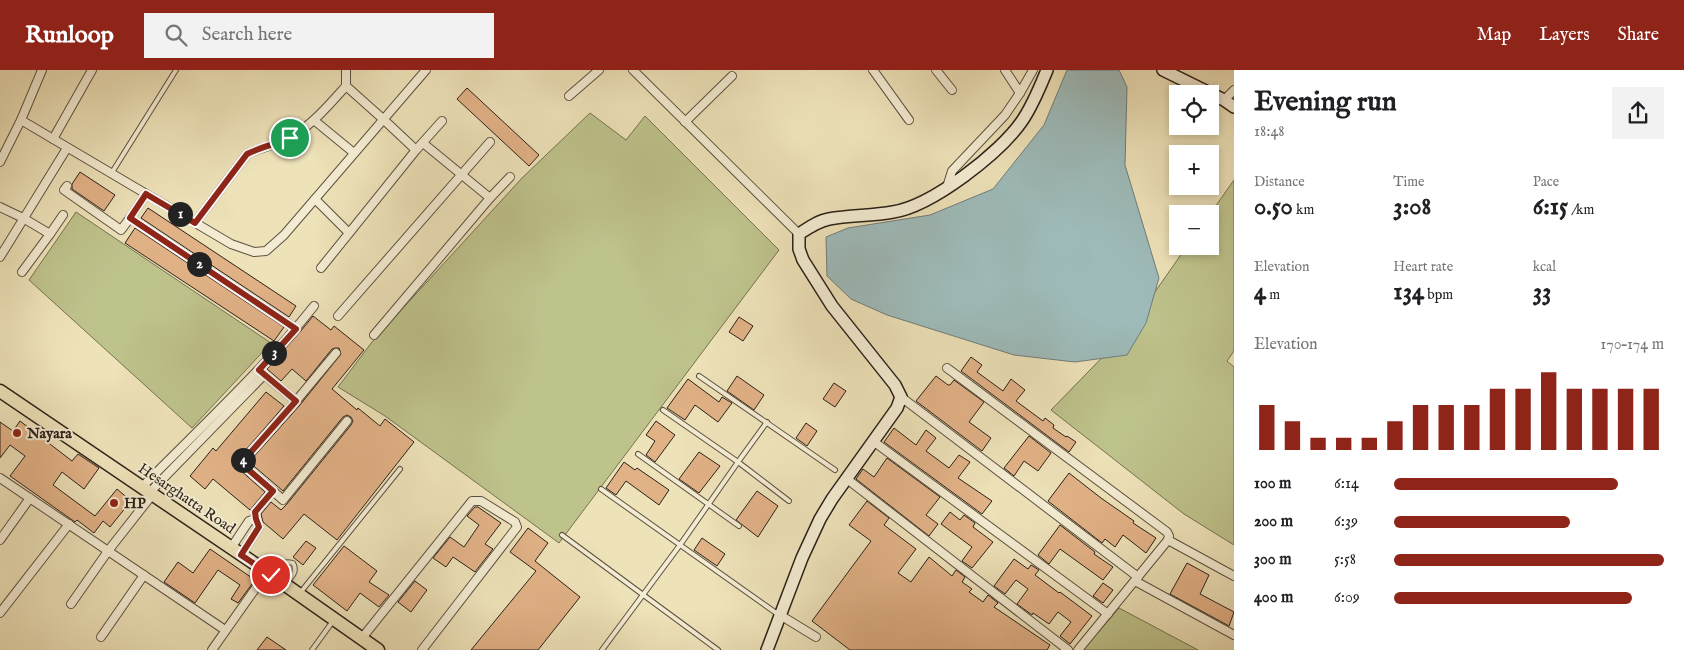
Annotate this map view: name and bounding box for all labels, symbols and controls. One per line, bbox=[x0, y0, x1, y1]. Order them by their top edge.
search box bbox=[144, 13, 494, 58]
text: Runloop bbox=[25, 20, 114, 51]
icon: search bbox=[162, 21, 190, 49]
text: Search here bbox=[202, 23, 292, 47]
text: Map bbox=[1477, 24, 1511, 47]
text: Layers bbox=[1539, 24, 1590, 47]
text: Share bbox=[1618, 24, 1659, 47]
map controls bbox=[1169, 85, 1219, 255]
button: locate bbox=[1169, 85, 1219, 135]
text: Evening run bbox=[1254, 85, 1397, 120]
button: share bbox=[1612, 87, 1664, 139]
pin bbox=[269, 117, 311, 159]
text: 18:48 bbox=[1254, 122, 1285, 142]
icon: arrive bbox=[276, 124, 304, 152]
button: + bbox=[1169, 145, 1219, 195]
text: Distance bbox=[1254, 173, 1305, 191]
text: Time bbox=[1393, 173, 1424, 191]
text: Pace bbox=[1533, 173, 1559, 191]
text: 0.50 bbox=[1254, 191, 1293, 223]
text: 3:08 bbox=[1393, 191, 1431, 223]
text: 6:15 bbox=[1533, 191, 1568, 223]
text: km bbox=[1293, 201, 1314, 219]
text: /km bbox=[1568, 201, 1594, 219]
pin: 1 bbox=[168, 202, 192, 226]
text: 1 bbox=[178, 205, 183, 223]
button: − bbox=[1169, 205, 1219, 255]
pin: 2 bbox=[186, 252, 212, 276]
text: 2 bbox=[196, 255, 203, 273]
text: Elevation bbox=[1254, 258, 1310, 276]
text: Heart rate bbox=[1393, 258, 1453, 276]
text: kcal bbox=[1533, 258, 1556, 276]
text: 4 bbox=[1254, 276, 1266, 308]
text: 134 bbox=[1393, 276, 1424, 308]
text: 33 bbox=[1533, 276, 1551, 308]
text: m bbox=[1266, 286, 1280, 304]
text: bpm bbox=[1424, 286, 1453, 304]
text: Elevation bbox=[1254, 335, 1317, 355]
text: 170–174 m bbox=[1600, 335, 1664, 355]
pin: 3 bbox=[262, 340, 286, 366]
text: 3 bbox=[272, 344, 277, 362]
place label: Nayara bbox=[26, 424, 72, 443]
marker: Nayara bbox=[11, 427, 23, 439]
pin: 4 bbox=[230, 448, 256, 472]
text: 4 bbox=[240, 451, 247, 469]
street label: Hesarghatta Road bbox=[134, 459, 240, 539]
text: 100 m bbox=[1254, 474, 1291, 494]
text: 6:14 bbox=[1334, 474, 1359, 494]
place label: HP bbox=[124, 494, 146, 513]
marker: HP bbox=[108, 497, 120, 509]
text: 200 m bbox=[1254, 512, 1293, 532]
text: 6:39 bbox=[1334, 512, 1358, 532]
text: 300 m bbox=[1254, 550, 1292, 570]
text: 5:58 bbox=[1334, 550, 1356, 570]
pin bbox=[250, 554, 292, 596]
icon: check bbox=[257, 561, 285, 589]
text: 400 m bbox=[1254, 588, 1293, 608]
text: 6:09 bbox=[1334, 588, 1360, 608]

